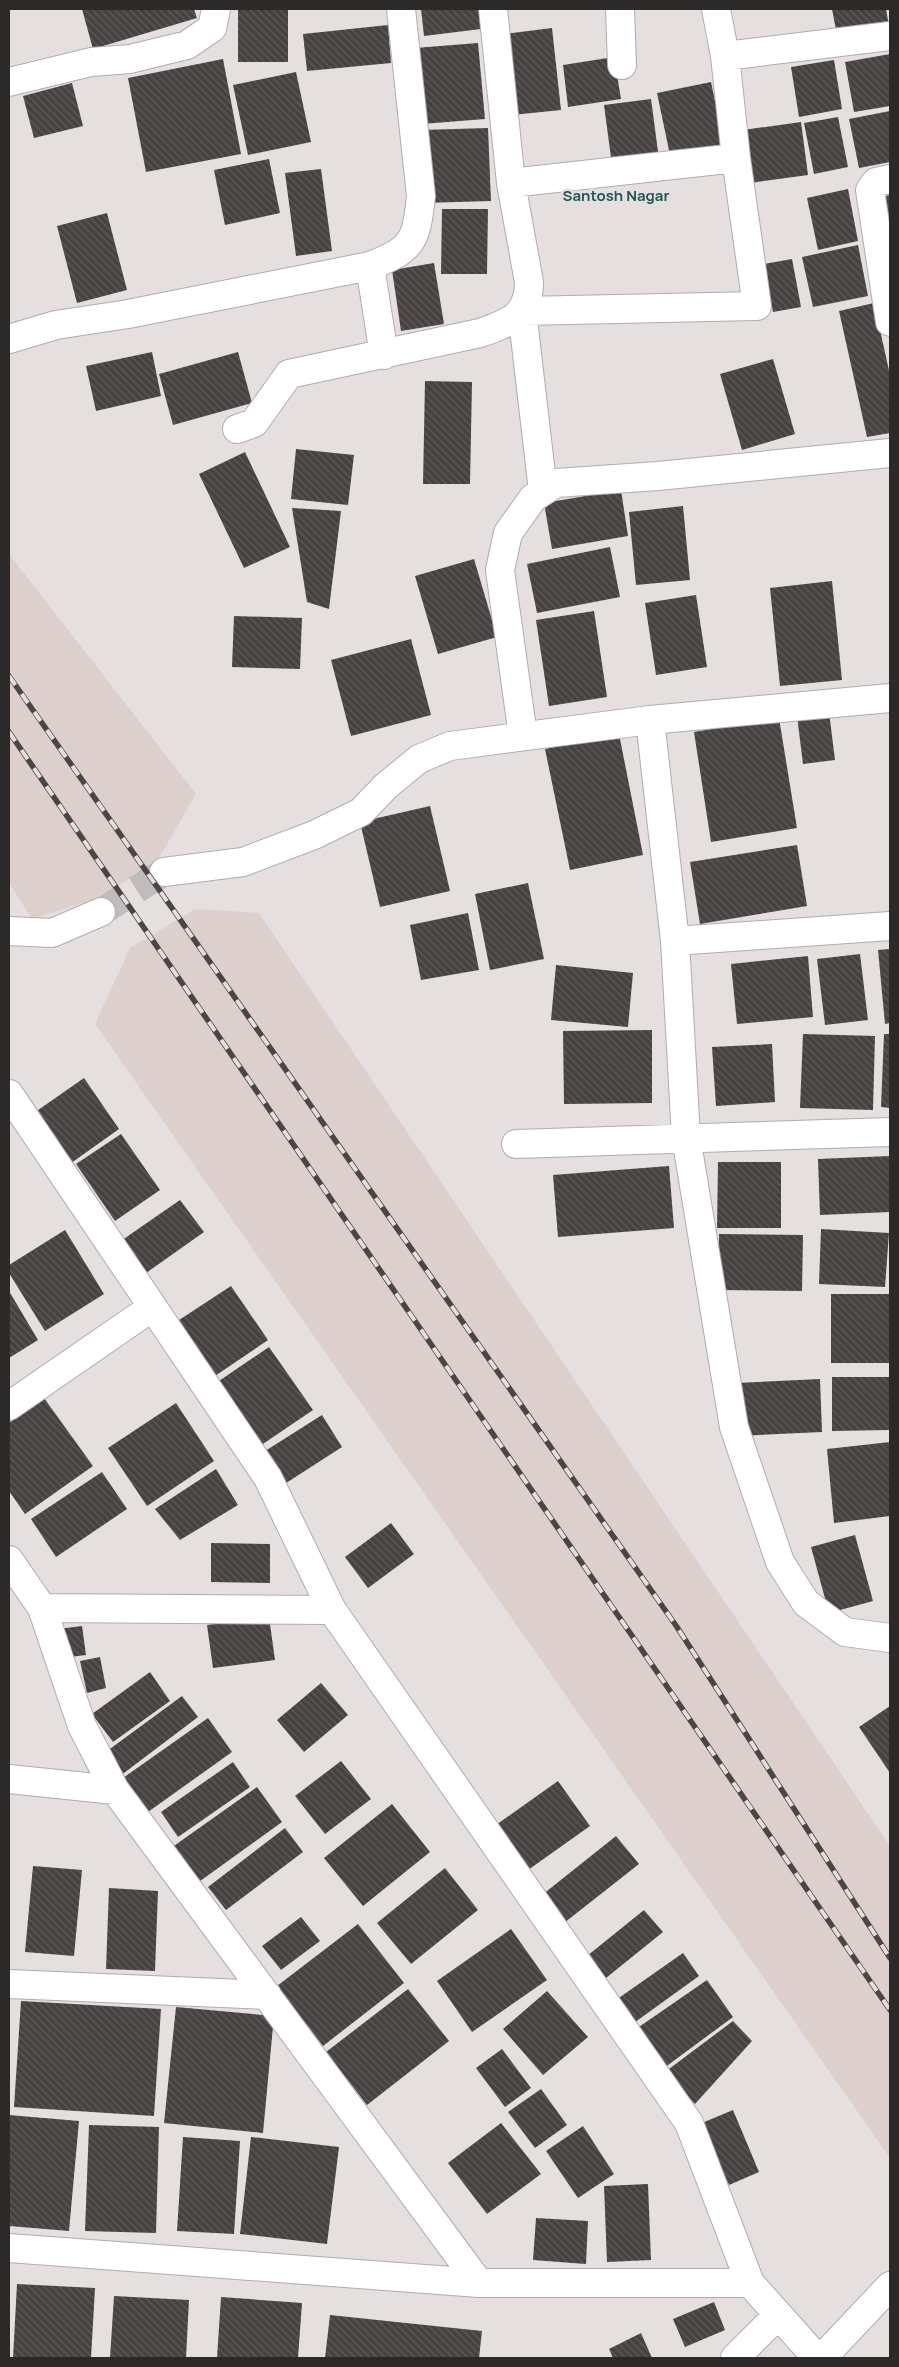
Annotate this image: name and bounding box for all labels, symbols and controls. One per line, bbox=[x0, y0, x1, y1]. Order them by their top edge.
district label: Santosh Nagar bbox=[563, 185, 669, 206]

